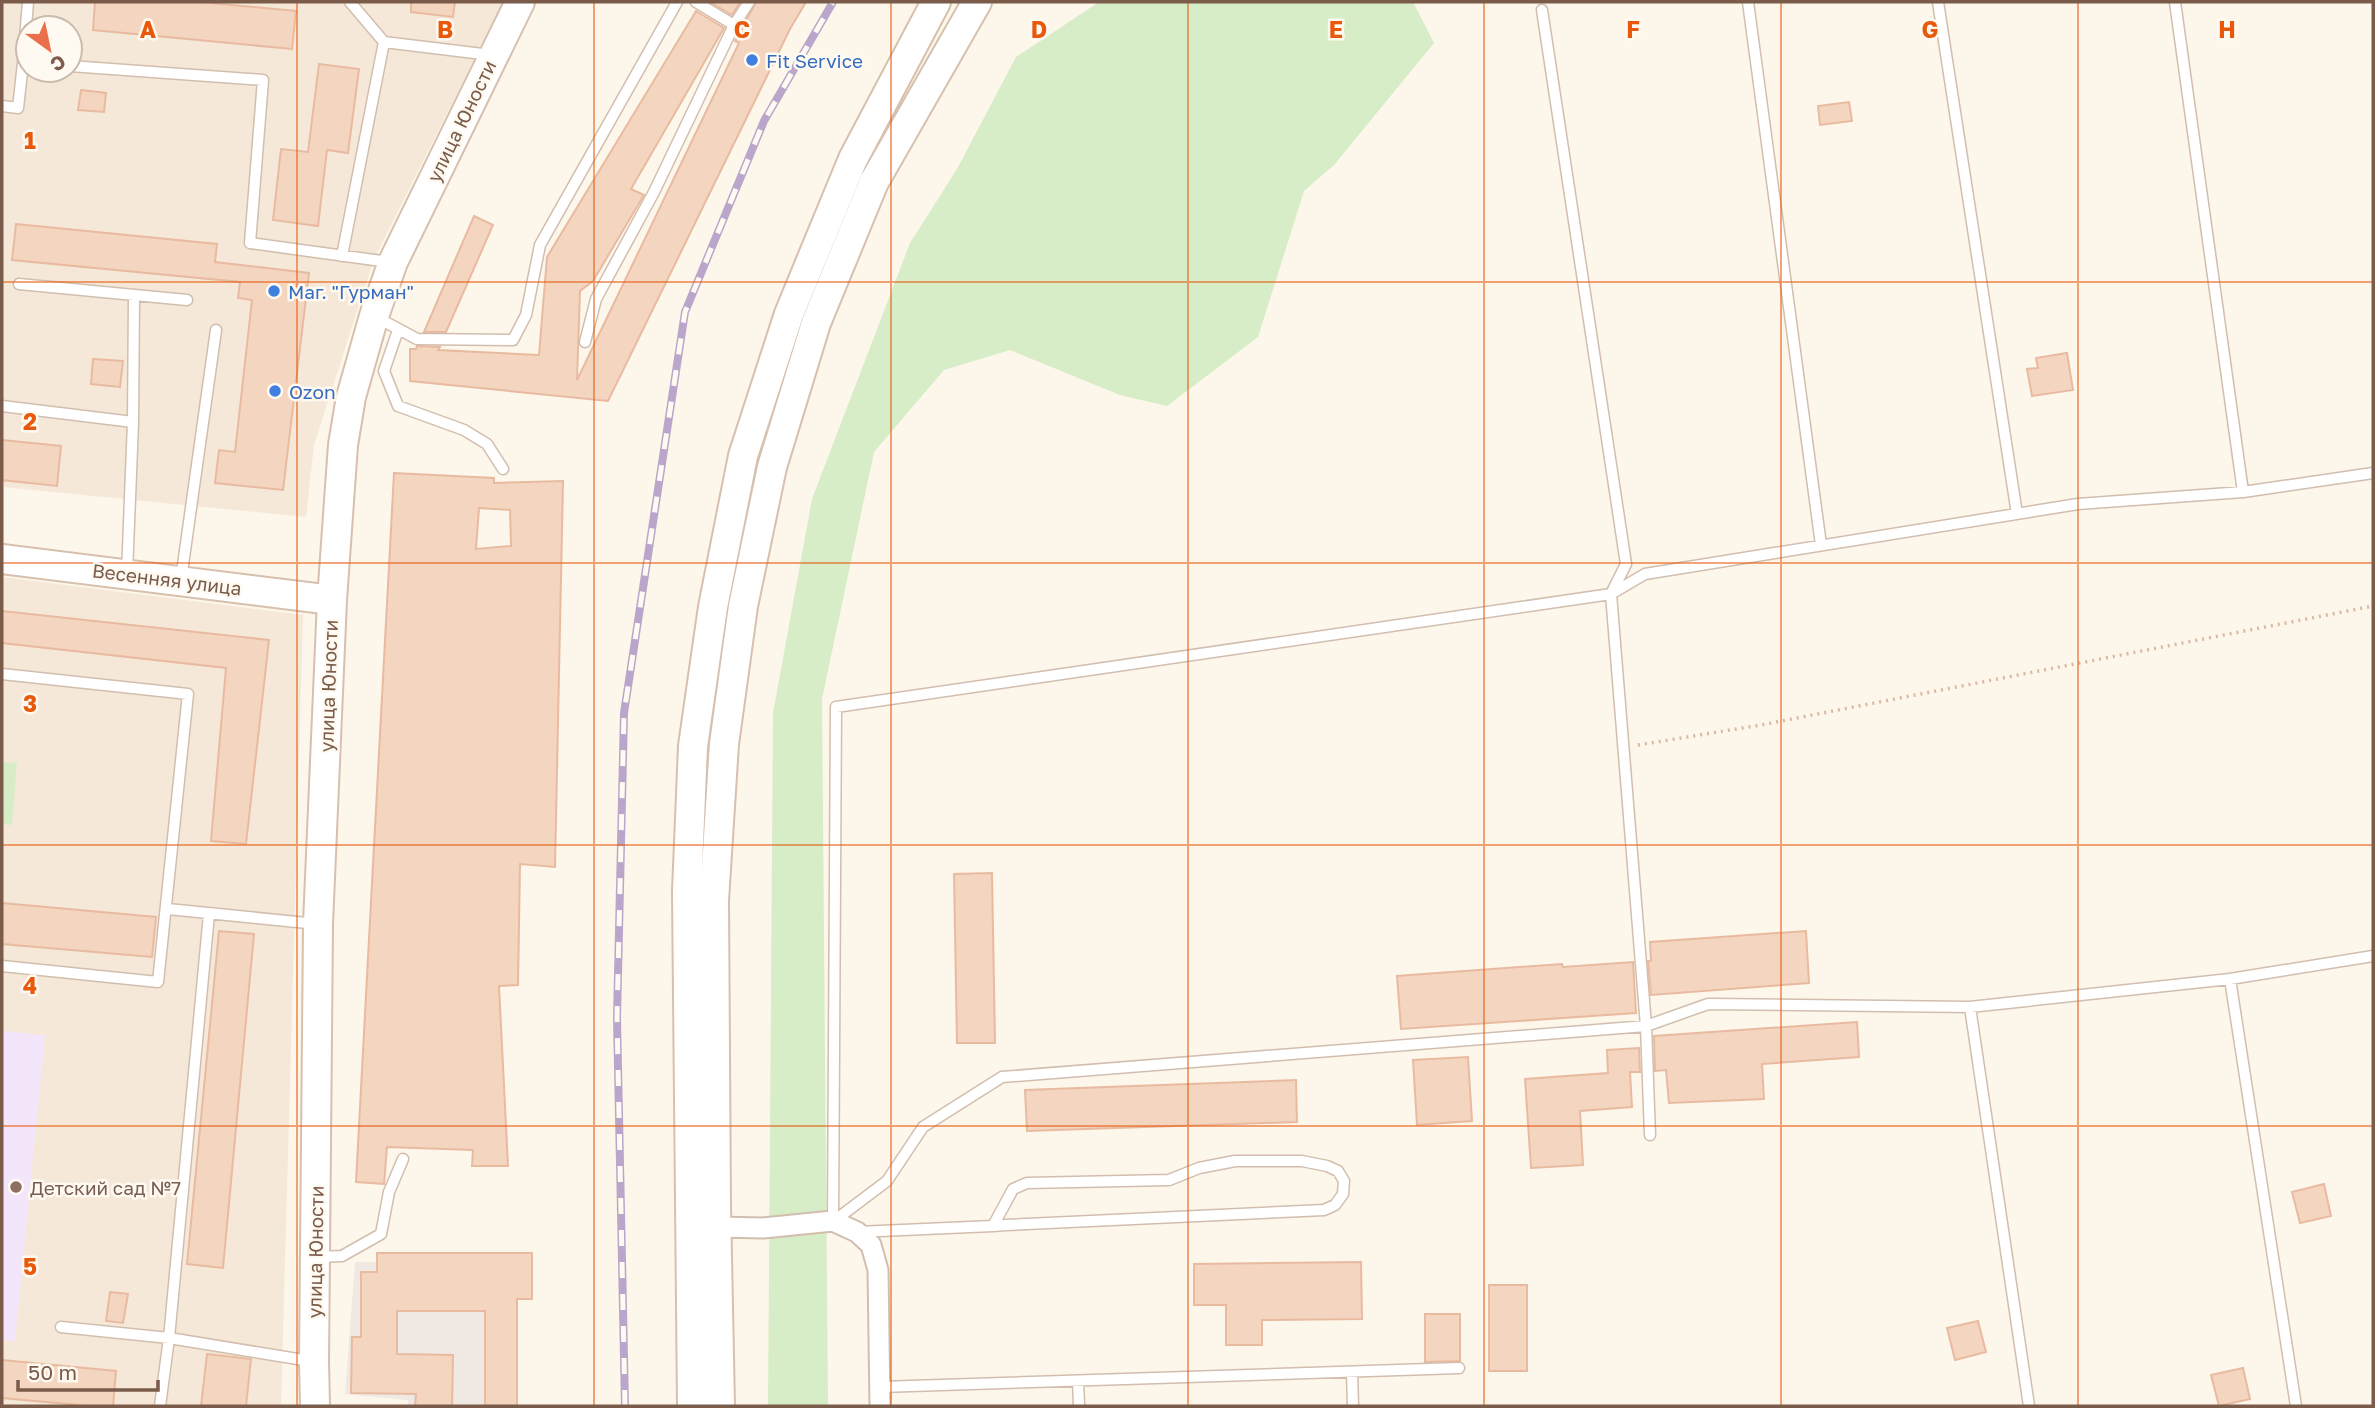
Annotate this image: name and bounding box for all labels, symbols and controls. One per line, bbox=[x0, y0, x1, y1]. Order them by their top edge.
north arrow bbox=[14, 14, 84, 84]
text: A bbox=[140, 15, 157, 43]
text: B bbox=[437, 15, 453, 43]
text: C bbox=[734, 15, 750, 43]
text: D bbox=[1031, 15, 1047, 43]
text: E bbox=[1329, 15, 1343, 43]
text: F bbox=[1626, 15, 1640, 43]
text: G bbox=[1922, 15, 1938, 43]
text: H bbox=[2218, 15, 2236, 43]
place label: Fit Service bbox=[766, 49, 863, 72]
text: С bbox=[47, 50, 70, 77]
marker: Fit Service bbox=[744, 52, 760, 68]
street label: улица Юности bbox=[422, 56, 500, 186]
text: 1 bbox=[24, 126, 36, 154]
place label: Маг. "Гурман" bbox=[288, 280, 414, 303]
marker: Маг. "Гурман" bbox=[266, 283, 282, 299]
place label: Ozon bbox=[289, 380, 336, 403]
marker: Ozon bbox=[267, 383, 283, 399]
text: 2 bbox=[23, 407, 37, 435]
street label: Весенняя улица bbox=[91, 558, 243, 600]
street label: улица Юности bbox=[314, 619, 342, 753]
text: 3 bbox=[23, 689, 37, 717]
text: 4 bbox=[23, 971, 37, 999]
place label: Детский сад №7 bbox=[30, 1176, 181, 1199]
marker: Детский сад №7 bbox=[8, 1179, 24, 1195]
street label: улица Юности bbox=[302, 1185, 328, 1319]
text: 5 bbox=[23, 1252, 37, 1280]
scale bar bbox=[18, 1348, 158, 1392]
text: 50 m bbox=[28, 1359, 77, 1385]

